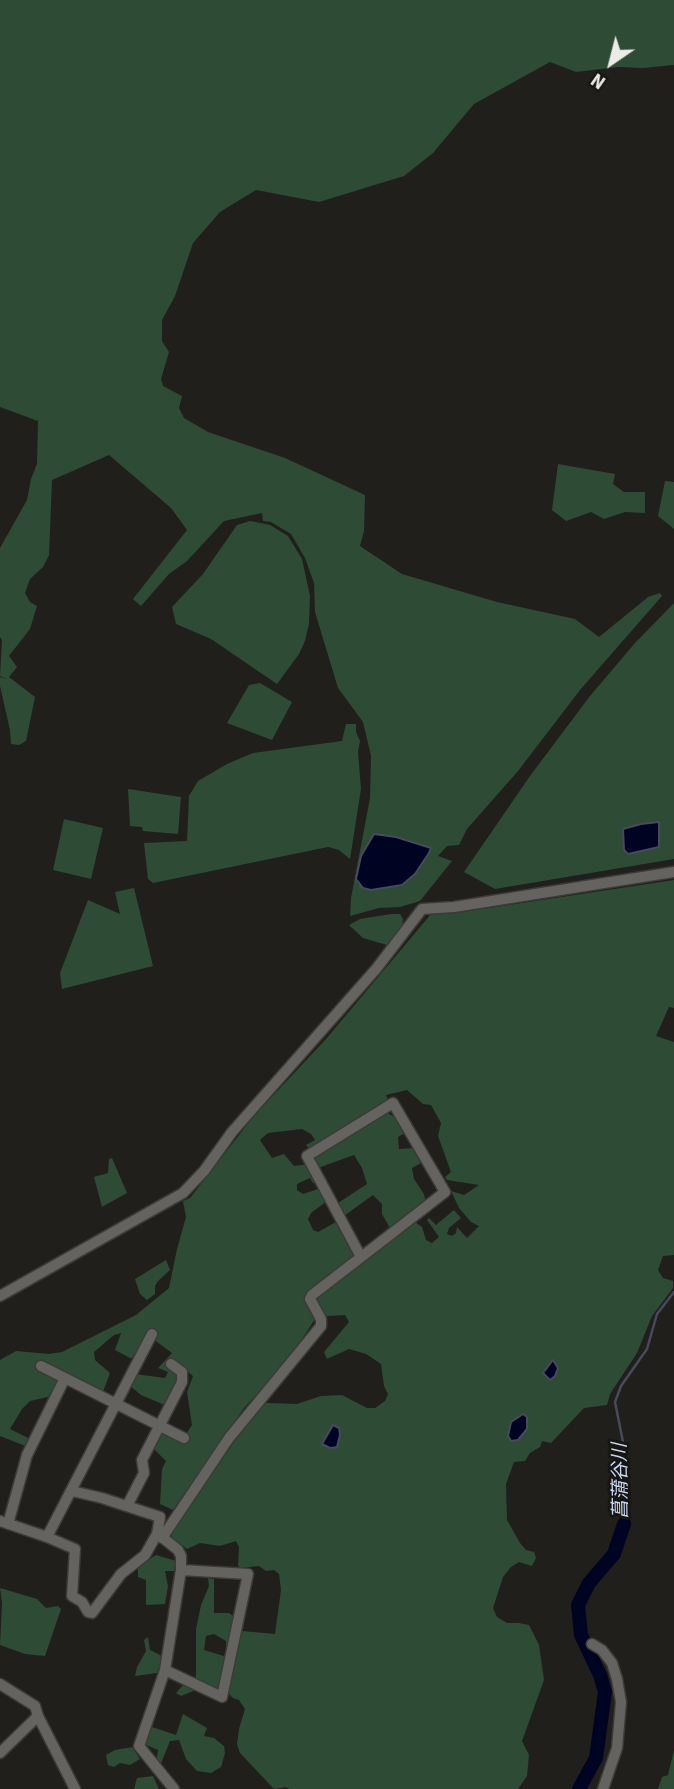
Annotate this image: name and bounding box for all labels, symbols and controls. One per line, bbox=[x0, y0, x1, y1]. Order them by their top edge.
north arrow bbox=[576, 28, 646, 98]
text: N bbox=[586, 66, 612, 95]
water label: 菖蒲谷川 bbox=[610, 1443, 634, 1519]

